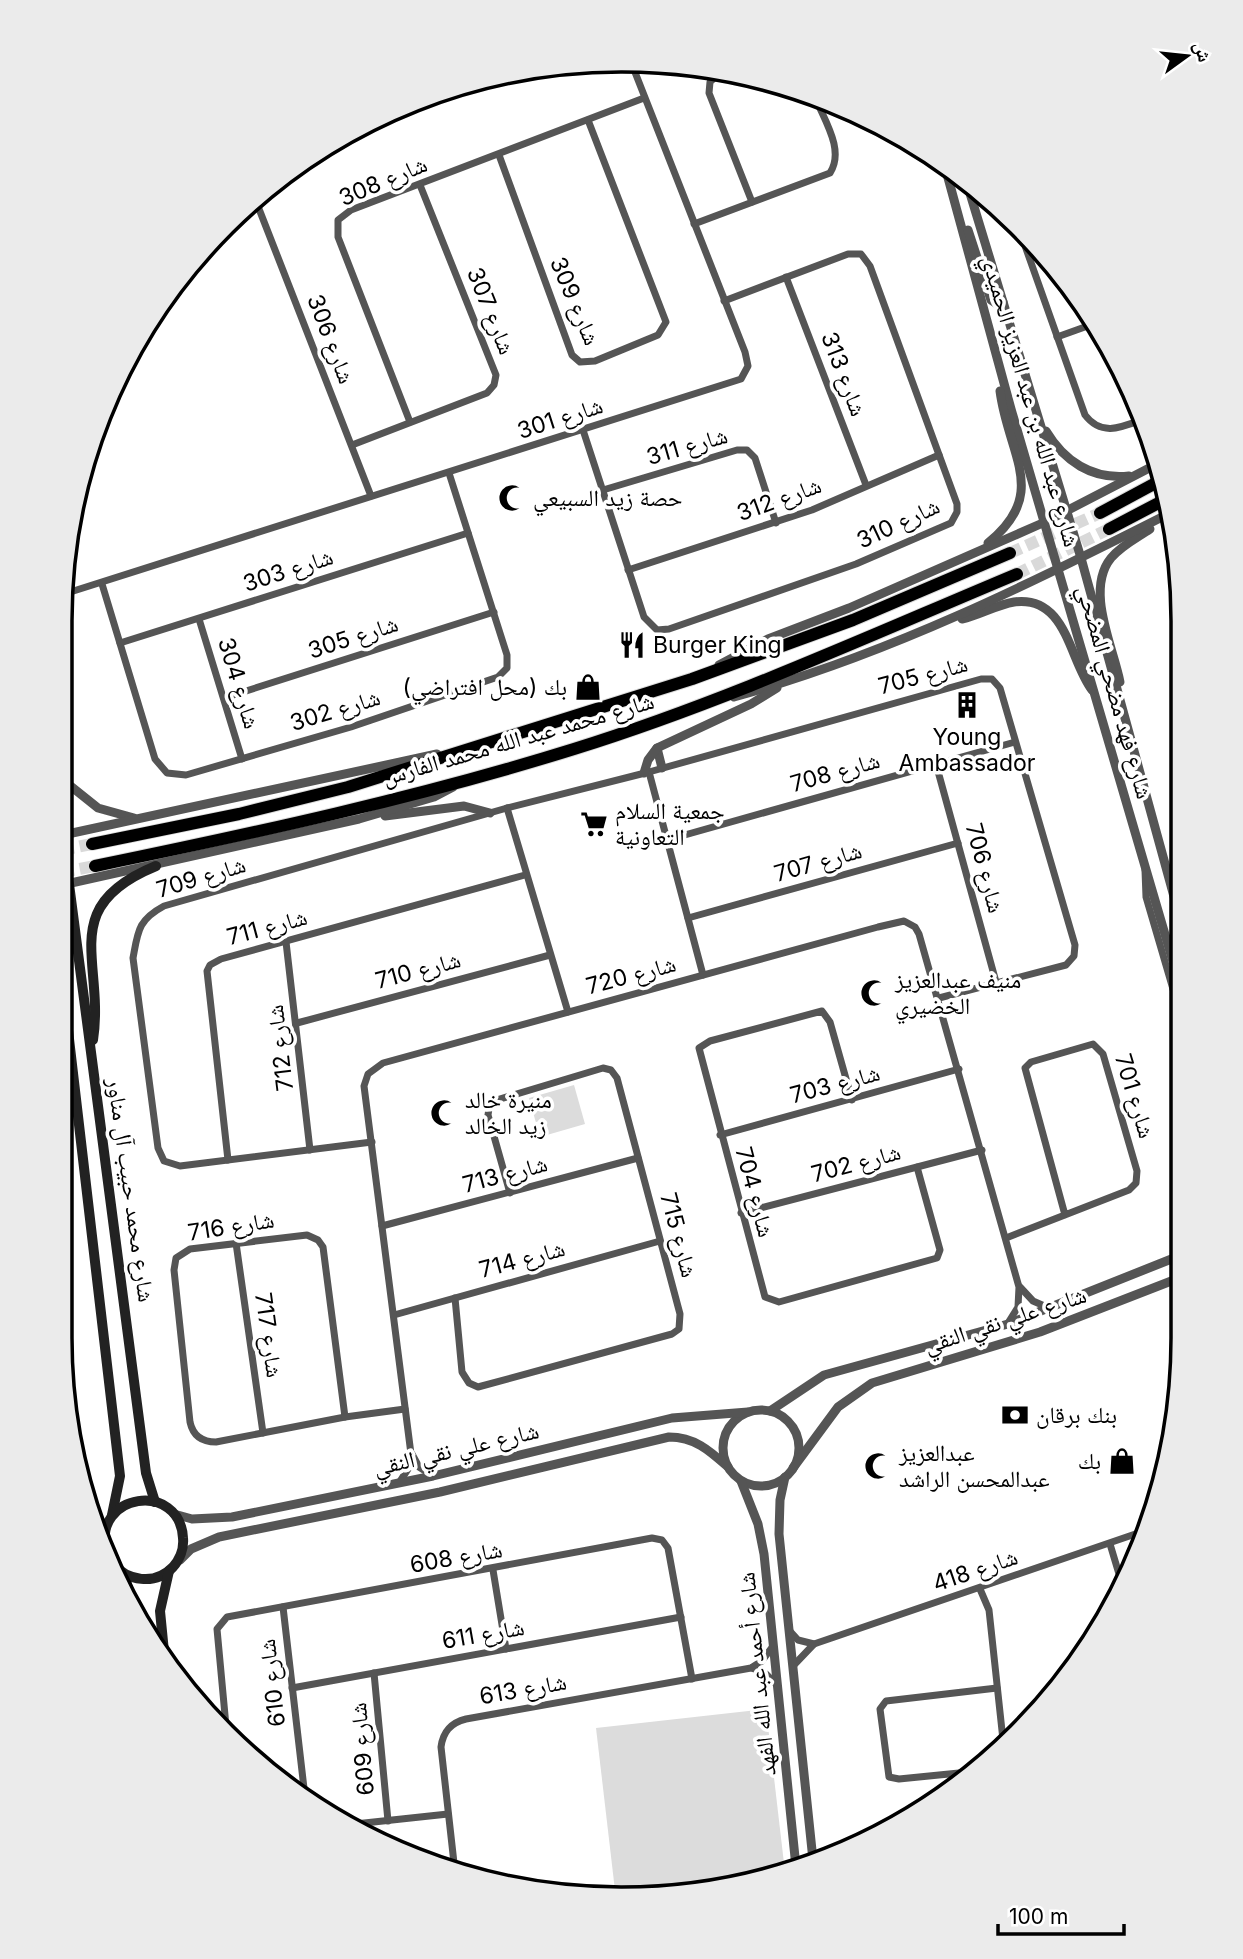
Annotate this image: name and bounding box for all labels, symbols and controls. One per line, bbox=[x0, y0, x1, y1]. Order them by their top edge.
north arrow bbox=[1152, 21, 1222, 91]
text: ش bbox=[1189, 39, 1217, 64]
street label: شارع 308 bbox=[335, 150, 432, 213]
street label: شارع عبد الله بن عبد العزيز الحميدي bbox=[971, 252, 1086, 551]
street label: شارع 309 bbox=[543, 253, 606, 350]
street label: شارع 307 bbox=[460, 263, 521, 359]
street label: شارع 306 bbox=[300, 290, 361, 388]
street label: شارع 313 bbox=[814, 328, 873, 420]
street label: شارع 301 bbox=[514, 391, 607, 446]
street label: شارع 311 bbox=[643, 421, 731, 472]
street label: شارع 312 bbox=[733, 471, 825, 528]
mosque icon: حصة زيد السبيعي bbox=[497, 483, 527, 513]
place label: حصة زيد السبيعي bbox=[533, 484, 682, 517]
street label: شارع 310 bbox=[852, 492, 944, 555]
street label: شارع 303 bbox=[239, 542, 337, 599]
street label: شارع فهد مضحي المضحي bbox=[1066, 582, 1159, 803]
street label: شارع 305 bbox=[304, 609, 402, 666]
restaurant icon: Burger King bbox=[617, 630, 647, 660]
place label: Burger King bbox=[653, 631, 782, 659]
street label: شارع 304 bbox=[211, 634, 266, 732]
street label: شارع 705 bbox=[875, 650, 971, 701]
shop icon: بك (محل افتراضي) bbox=[573, 672, 603, 702]
place label: بك (محل افتراضي) bbox=[403, 673, 567, 706]
street label: شارع 302 bbox=[286, 683, 384, 738]
street label: شارع محمد عبد الله محمد الفارس bbox=[379, 687, 657, 792]
building icon: Young Ambassador bbox=[952, 690, 982, 720]
place label: Young Ambassador bbox=[899, 723, 1036, 777]
street label: شارع 708 bbox=[787, 746, 883, 799]
place label: جمعية السلام التعاونية bbox=[615, 797, 725, 851]
supermarket icon: جمعية السلام التعاونية bbox=[579, 809, 609, 839]
street label: شارع 706 bbox=[959, 820, 1010, 916]
street label: شارع 707 bbox=[771, 836, 865, 889]
street label: شارع 709 bbox=[153, 850, 249, 905]
street label: شارع 711 bbox=[224, 903, 310, 952]
street label: شارع 710 bbox=[372, 945, 464, 996]
street label: شارع 720 bbox=[583, 950, 679, 1001]
place label: منيف عبدالعزيز الخضيري bbox=[894, 966, 1021, 1025]
mosque icon: منيف عبدالعزيز الخضيري bbox=[859, 978, 889, 1008]
street label: شارع 712 bbox=[261, 1003, 300, 1093]
street label: شارع 701 bbox=[1108, 1050, 1161, 1142]
street label: شارع 703 bbox=[787, 1059, 883, 1110]
street label: شارع محمد حبيب آل مناور bbox=[100, 1075, 161, 1304]
place label: منيرة خالد زيد الخالد bbox=[465, 1086, 552, 1140]
mosque icon: منيرة خالد زيد الخالد bbox=[429, 1098, 459, 1128]
street label: شارع 702 bbox=[808, 1138, 904, 1189]
street label: شارع 704 bbox=[729, 1144, 780, 1240]
street label: شارع 713 bbox=[459, 1149, 551, 1200]
street label: شارع 715 bbox=[653, 1190, 704, 1281]
street label: شارع 716 bbox=[186, 1205, 276, 1248]
street label: شارع 714 bbox=[476, 1234, 568, 1285]
street label: شارع علي نقي النقي bbox=[920, 1281, 1091, 1364]
street label: شارع 717 bbox=[248, 1291, 289, 1379]
bank icon: بنك برقان bbox=[1000, 1400, 1030, 1430]
place label: بنك برقان bbox=[1036, 1401, 1117, 1429]
street label: شارع علي نقي النقي bbox=[371, 1416, 543, 1486]
place label: عبدالعزيز عبدالمحسن الراشد bbox=[898, 1439, 1050, 1493]
shop icon: بك bbox=[1107, 1446, 1137, 1476]
place label: بك bbox=[1078, 1447, 1101, 1475]
mosque icon: عبدالعزيز عبدالمحسن الراشد bbox=[863, 1451, 893, 1481]
street label: شارع 608 bbox=[408, 1535, 505, 1580]
street label: شارع 418 bbox=[929, 1542, 1022, 1599]
street label: شارع أحمد عبد الله الفهد bbox=[732, 1571, 783, 1777]
street label: شارع 611 bbox=[440, 1613, 527, 1656]
street label: شارع 610 bbox=[253, 1637, 292, 1729]
street label: شارع 613 bbox=[477, 1668, 569, 1711]
street label: شارع 609 bbox=[344, 1701, 381, 1797]
scale bar bbox=[998, 1892, 1124, 1936]
text: 100 m bbox=[1009, 1904, 1068, 1929]

